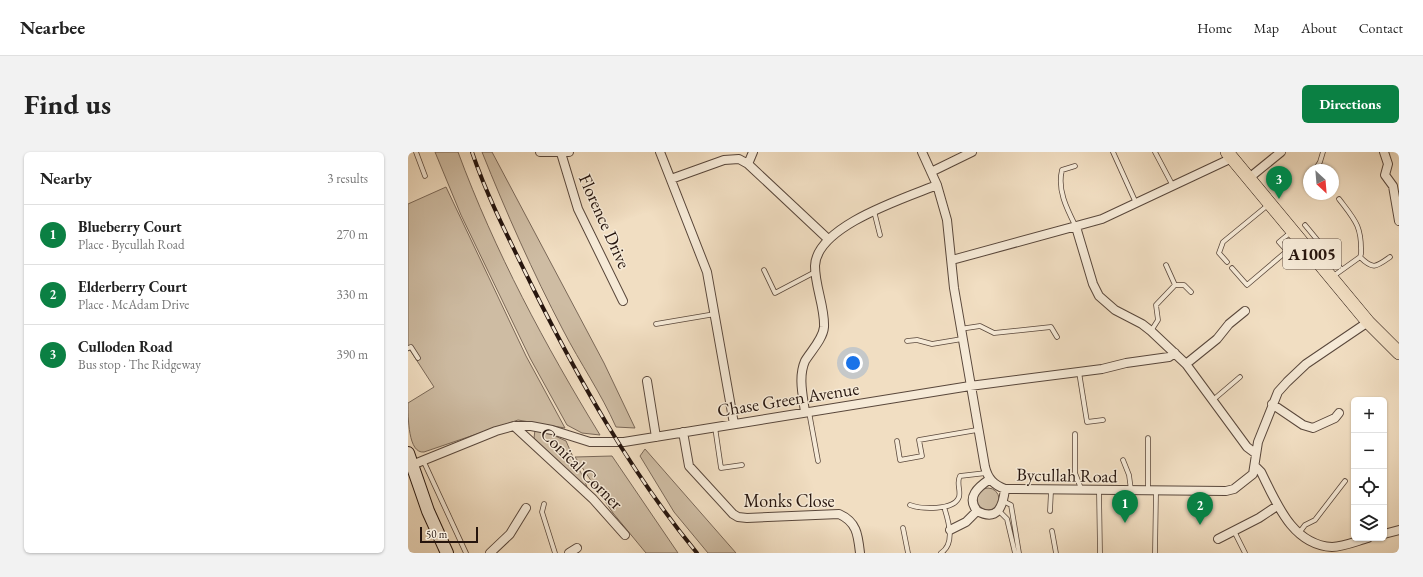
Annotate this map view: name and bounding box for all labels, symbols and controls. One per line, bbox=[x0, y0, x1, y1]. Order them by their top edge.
text: Nearbee bbox=[20, 15, 85, 40]
text: Home bbox=[1197, 19, 1232, 37]
text: Map bbox=[1254, 19, 1279, 37]
text: About bbox=[1301, 19, 1337, 37]
text: Contact bbox=[1359, 19, 1403, 37]
button: Directions bbox=[1302, 85, 1399, 123]
text: Find us bbox=[24, 86, 111, 122]
north arrow bbox=[1303, 164, 1339, 200]
pin: 3 bbox=[1266, 166, 1292, 199]
text: Nearby bbox=[40, 167, 92, 189]
text: 3 results bbox=[327, 170, 368, 187]
street label: Florence Drive bbox=[574, 170, 636, 272]
text: Blueberry Court bbox=[78, 217, 182, 236]
text: 1 bbox=[50, 226, 56, 243]
text: 270 m bbox=[337, 226, 368, 243]
text: Place · Bycullah Road bbox=[78, 236, 184, 253]
road number: A1005 bbox=[1283, 239, 1341, 269]
text: Elderberry Court bbox=[78, 277, 187, 296]
text: 2 bbox=[50, 286, 56, 303]
text: 330 m bbox=[337, 286, 368, 303]
text: Place · McAdam Drive bbox=[78, 296, 189, 313]
text: Culloden Road bbox=[78, 337, 173, 356]
text: 3 bbox=[50, 346, 56, 363]
text: 390 m bbox=[337, 346, 368, 363]
your location bbox=[843, 353, 863, 373]
text: Bus stop · The Ridgeway bbox=[78, 356, 201, 373]
street label: Chase Green Avenue bbox=[715, 376, 861, 422]
map controls bbox=[1351, 397, 1387, 541]
button: + bbox=[1351, 397, 1387, 433]
street label: Conical Corner bbox=[536, 422, 628, 514]
button: − bbox=[1351, 433, 1387, 469]
street label: Bycullah Road bbox=[1016, 463, 1119, 487]
button: locate bbox=[1351, 469, 1387, 505]
street label: Monks Close bbox=[744, 489, 834, 512]
pin: 1 bbox=[1112, 490, 1138, 523]
pin: 2 bbox=[1187, 492, 1213, 525]
button: layers bbox=[1351, 505, 1387, 541]
scale bar bbox=[420, 525, 478, 544]
text: 50 m bbox=[426, 527, 447, 541]

